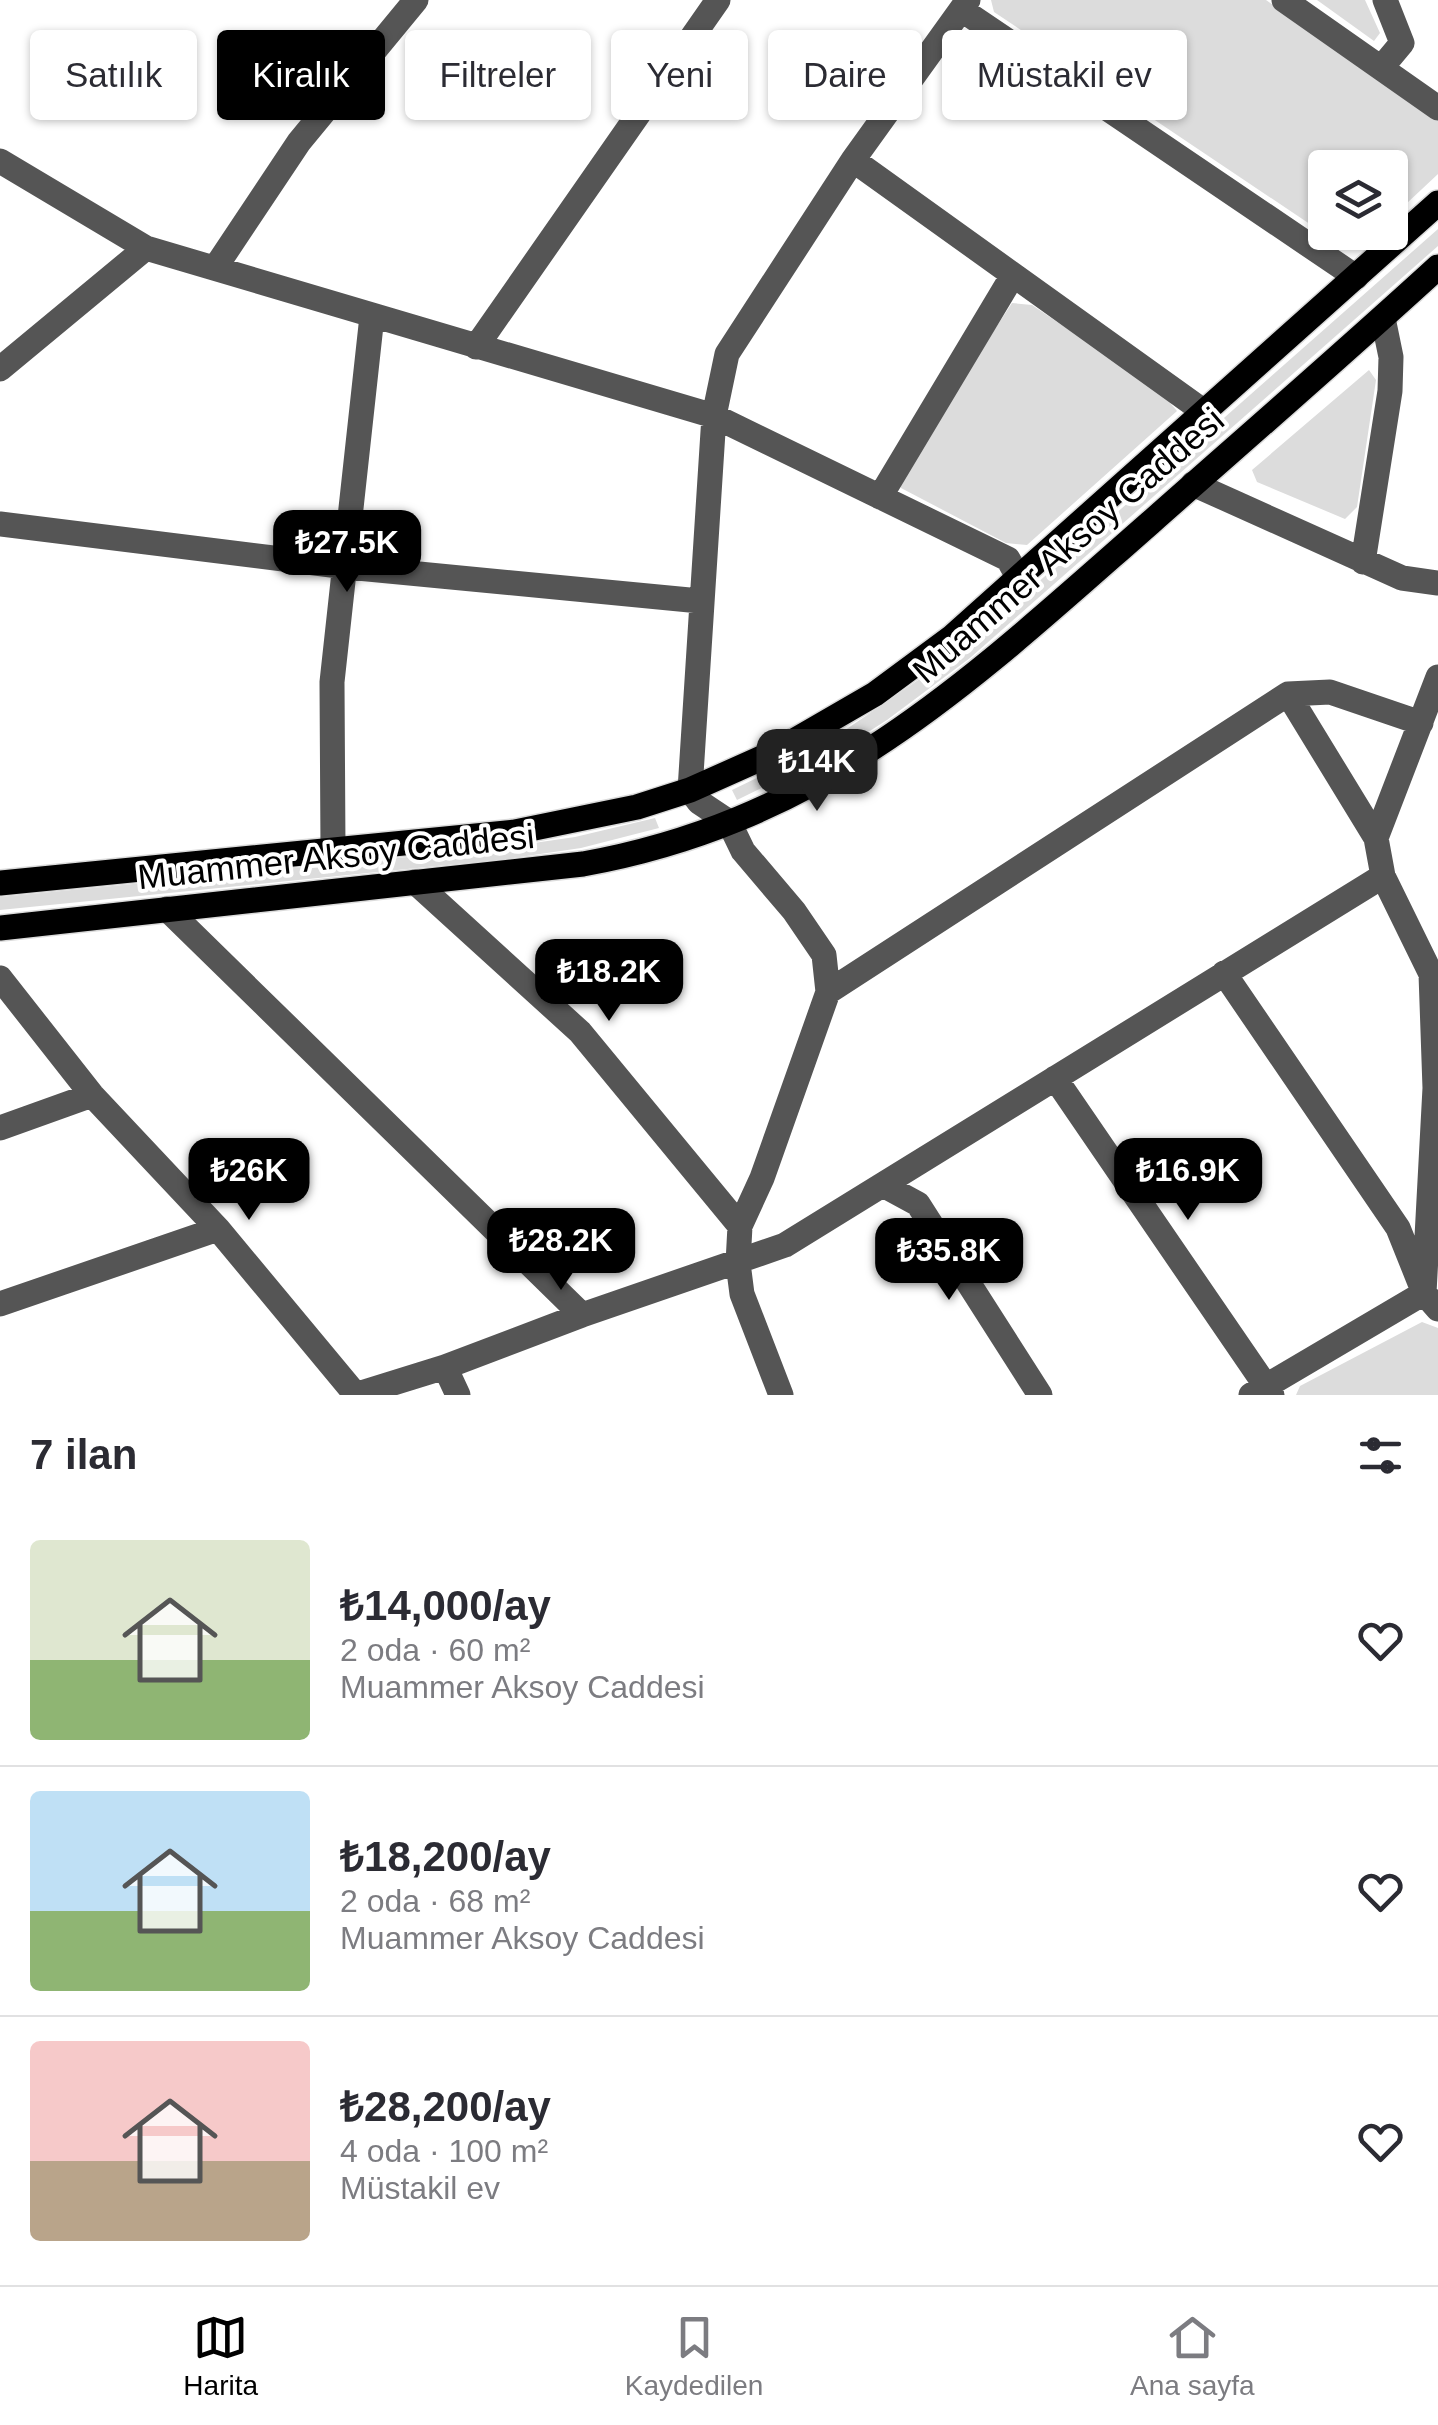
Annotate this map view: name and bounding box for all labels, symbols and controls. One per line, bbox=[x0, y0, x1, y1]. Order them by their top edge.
chip: Satılık bbox=[30, 30, 197, 120]
chip: Kiralık bbox=[217, 30, 385, 120]
chip: Filtreler bbox=[405, 30, 591, 120]
chip: Yeni bbox=[611, 30, 748, 120]
chip: Daire bbox=[768, 30, 922, 120]
chip: Müstakil ev bbox=[942, 30, 1187, 120]
map controls bbox=[1308, 150, 1408, 250]
button: layers bbox=[1308, 150, 1408, 250]
street label: Muammer Aksoy Caddesi bbox=[905, 399, 1231, 691]
pin: ₺27.5K bbox=[266, 510, 428, 595]
text: ₺27.5K bbox=[295, 524, 399, 560]
pin: ₺14K bbox=[758, 729, 876, 814]
text: ₺14K bbox=[778, 743, 856, 779]
street label: Muammer Aksoy Caddesi bbox=[136, 816, 536, 896]
pin: ₺18.2K bbox=[528, 939, 690, 1024]
text: ₺18.2K bbox=[557, 953, 661, 989]
pin: ₺26K bbox=[190, 1138, 308, 1223]
pin: ₺16.9K bbox=[1107, 1138, 1269, 1223]
text: ₺26K bbox=[210, 1152, 288, 1188]
text: ₺16.9K bbox=[1136, 1152, 1240, 1188]
pin: ₺28.2K bbox=[480, 1208, 642, 1293]
pin: ₺35.8K bbox=[868, 1218, 1030, 1303]
text: ₺28.2K bbox=[509, 1222, 613, 1258]
text: ₺35.8K bbox=[897, 1232, 1001, 1268]
icon: filters bbox=[1353, 1428, 1408, 1483]
text: 7 ilan bbox=[30, 1431, 137, 1478]
icon: home bbox=[110, 1580, 230, 1700]
text: ₺14,000/ay bbox=[340, 1582, 551, 1629]
icon: heart bbox=[1353, 1613, 1408, 1668]
text: 2 oda · 60 m² bbox=[340, 1632, 530, 1668]
text: Muammer Aksoy Caddesi bbox=[340, 1669, 705, 1705]
icon: home bbox=[110, 1831, 230, 1951]
text: ₺18,200/ay bbox=[340, 1833, 551, 1880]
icon: heart bbox=[1353, 1864, 1408, 1919]
text: 2 oda · 68 m² bbox=[340, 1883, 530, 1919]
text: Muammer Aksoy Caddesi bbox=[340, 1920, 705, 1956]
icon: home bbox=[110, 2081, 230, 2201]
text: ₺28,200/ay bbox=[340, 2083, 551, 2130]
icon: heart bbox=[1353, 2114, 1408, 2169]
text: 4 oda · 100 m² bbox=[340, 2133, 548, 2169]
text: Müstakil ev bbox=[340, 2170, 500, 2206]
tab: Harita bbox=[183, 2310, 258, 2402]
tab: Kaydedilen bbox=[625, 2310, 763, 2402]
tab: Ana sayfa bbox=[1130, 2310, 1255, 2402]

